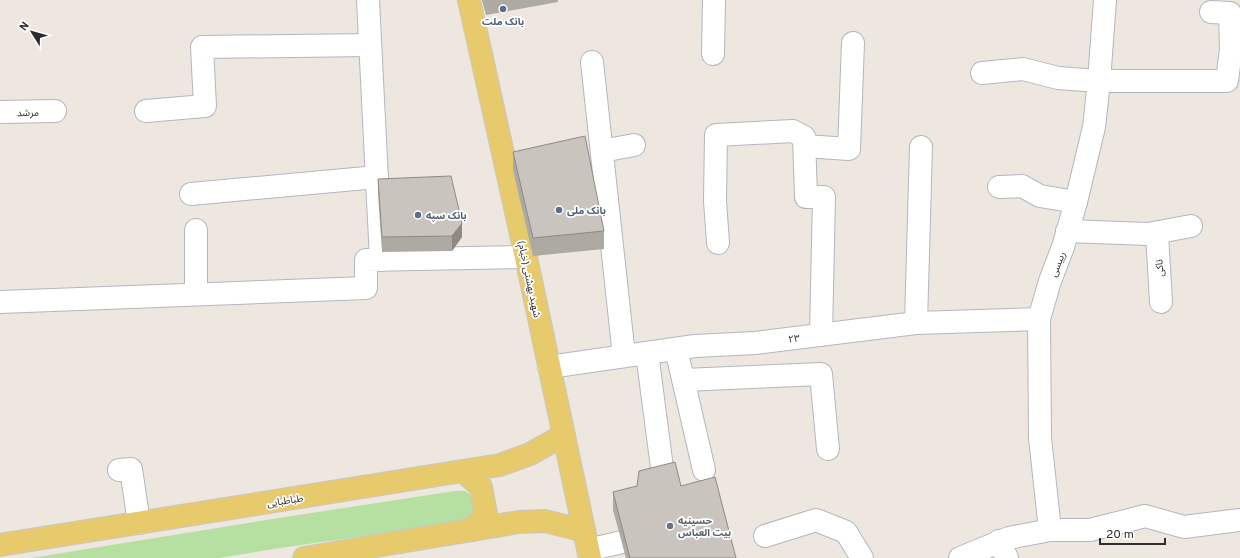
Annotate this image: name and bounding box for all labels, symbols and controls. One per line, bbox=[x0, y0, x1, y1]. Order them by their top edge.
marker: بانک ملت bbox=[498, 4, 508, 14]
north arrow bbox=[12, 12, 52, 52]
place label: بانک ملت bbox=[482, 16, 524, 29]
text: N bbox=[17, 19, 33, 34]
street label: مرشد bbox=[17, 107, 39, 120]
marker: بانک ملی bbox=[554, 205, 564, 215]
place label: بانک ملی bbox=[567, 205, 606, 218]
marker: بانک سپه bbox=[413, 210, 423, 220]
place label: بانک سپه bbox=[426, 210, 467, 223]
street label: شهید بهشتی (خیام) bbox=[513, 240, 543, 319]
street label: رییسی bbox=[1048, 250, 1069, 279]
street label: تاکی bbox=[1153, 259, 1168, 277]
street label: ۲۳ bbox=[788, 332, 801, 347]
street label: طباطبایی bbox=[266, 492, 305, 511]
place label: حسینیه بیت العباس bbox=[678, 515, 731, 540]
scale bar bbox=[1100, 520, 1165, 546]
marker: حسینیه بیت العباس bbox=[665, 521, 675, 531]
text: 20 m bbox=[1106, 527, 1134, 543]

